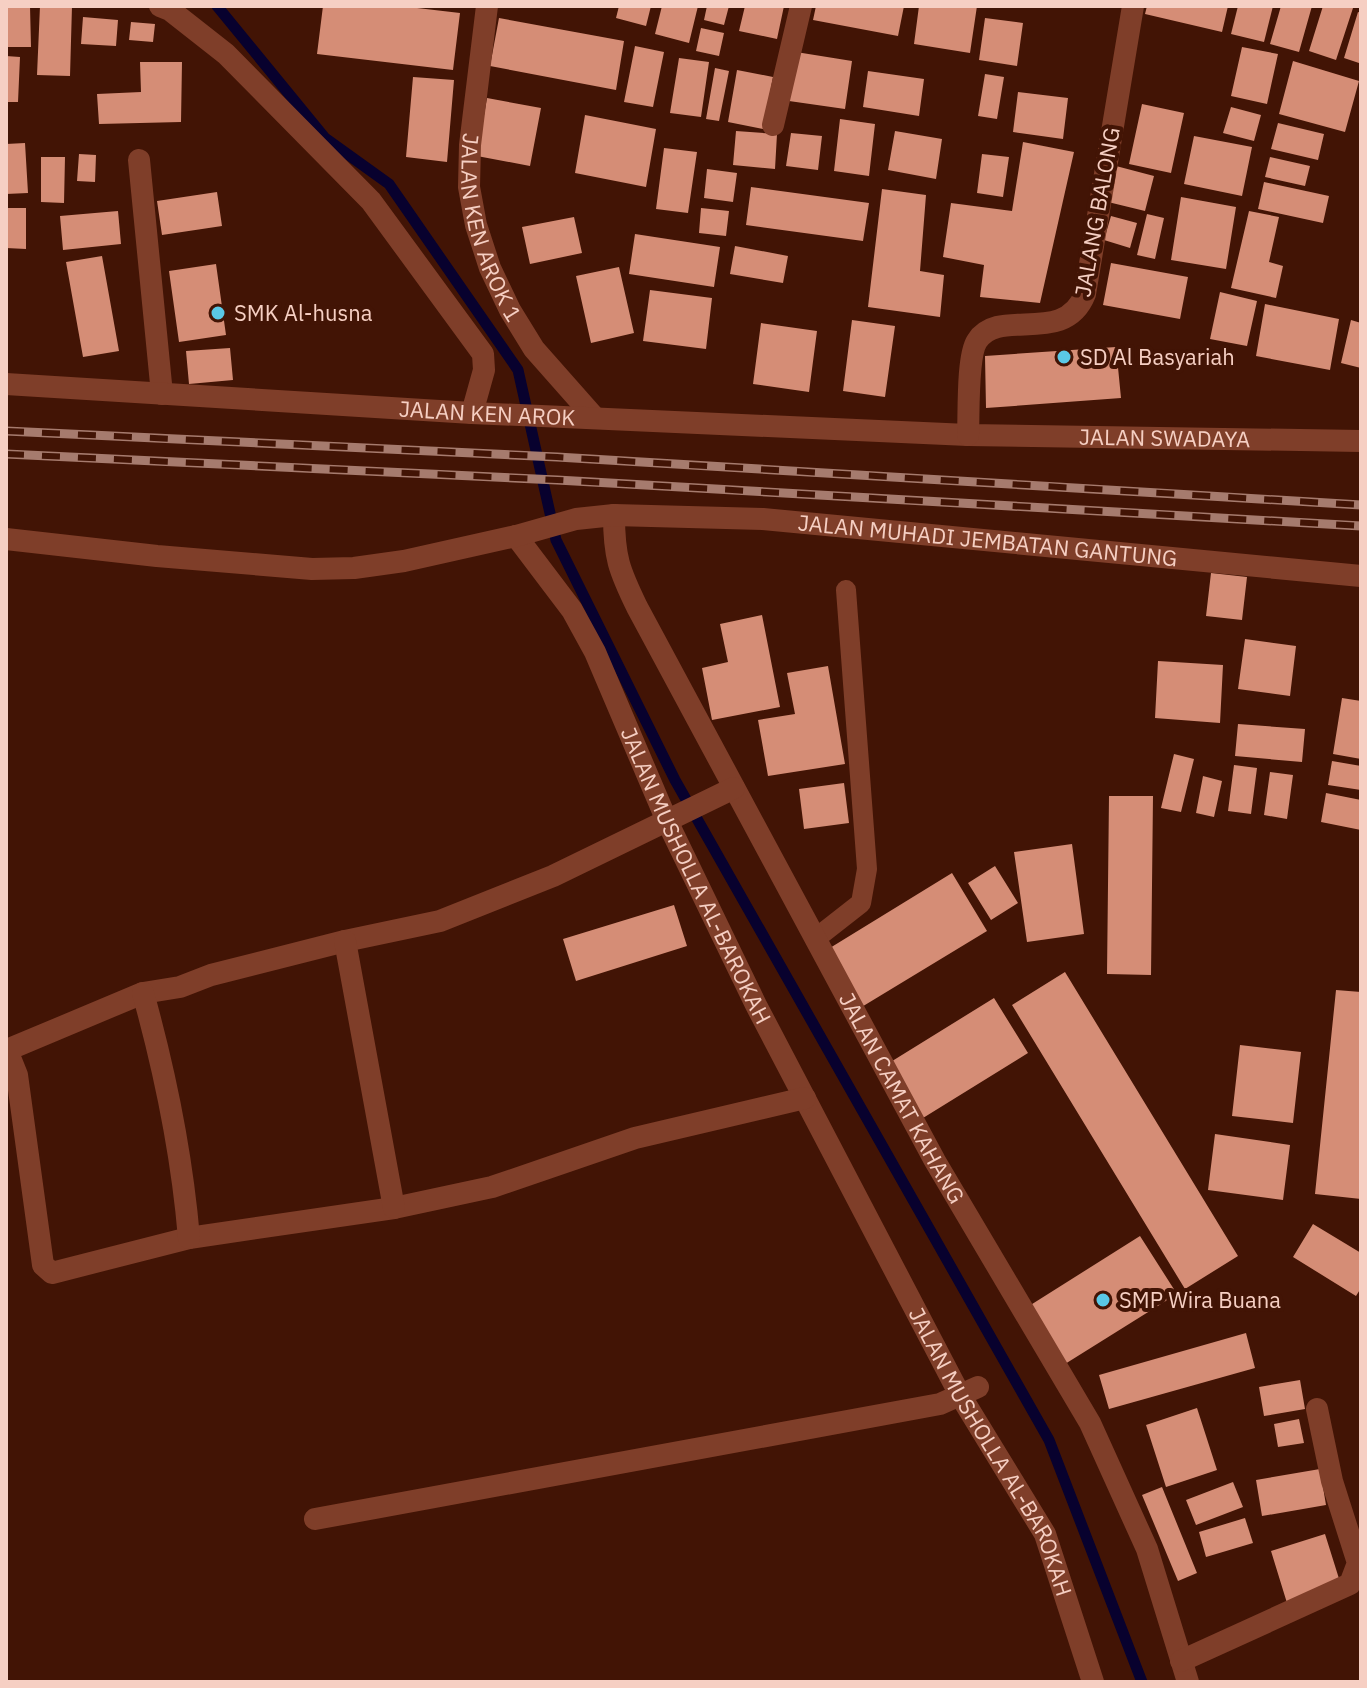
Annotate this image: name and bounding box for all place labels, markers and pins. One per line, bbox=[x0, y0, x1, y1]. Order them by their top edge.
place label: SMK Al-husna bbox=[234, 298, 373, 327]
marker: SMK Al-husna bbox=[209, 304, 227, 322]
place label: SD Al Basyariah bbox=[1080, 342, 1235, 371]
marker: SD Al Basyariah bbox=[1055, 348, 1073, 366]
place label: SMP Wira Buana bbox=[1119, 1285, 1281, 1314]
marker: SMP Wira Buana bbox=[1094, 1291, 1112, 1309]

